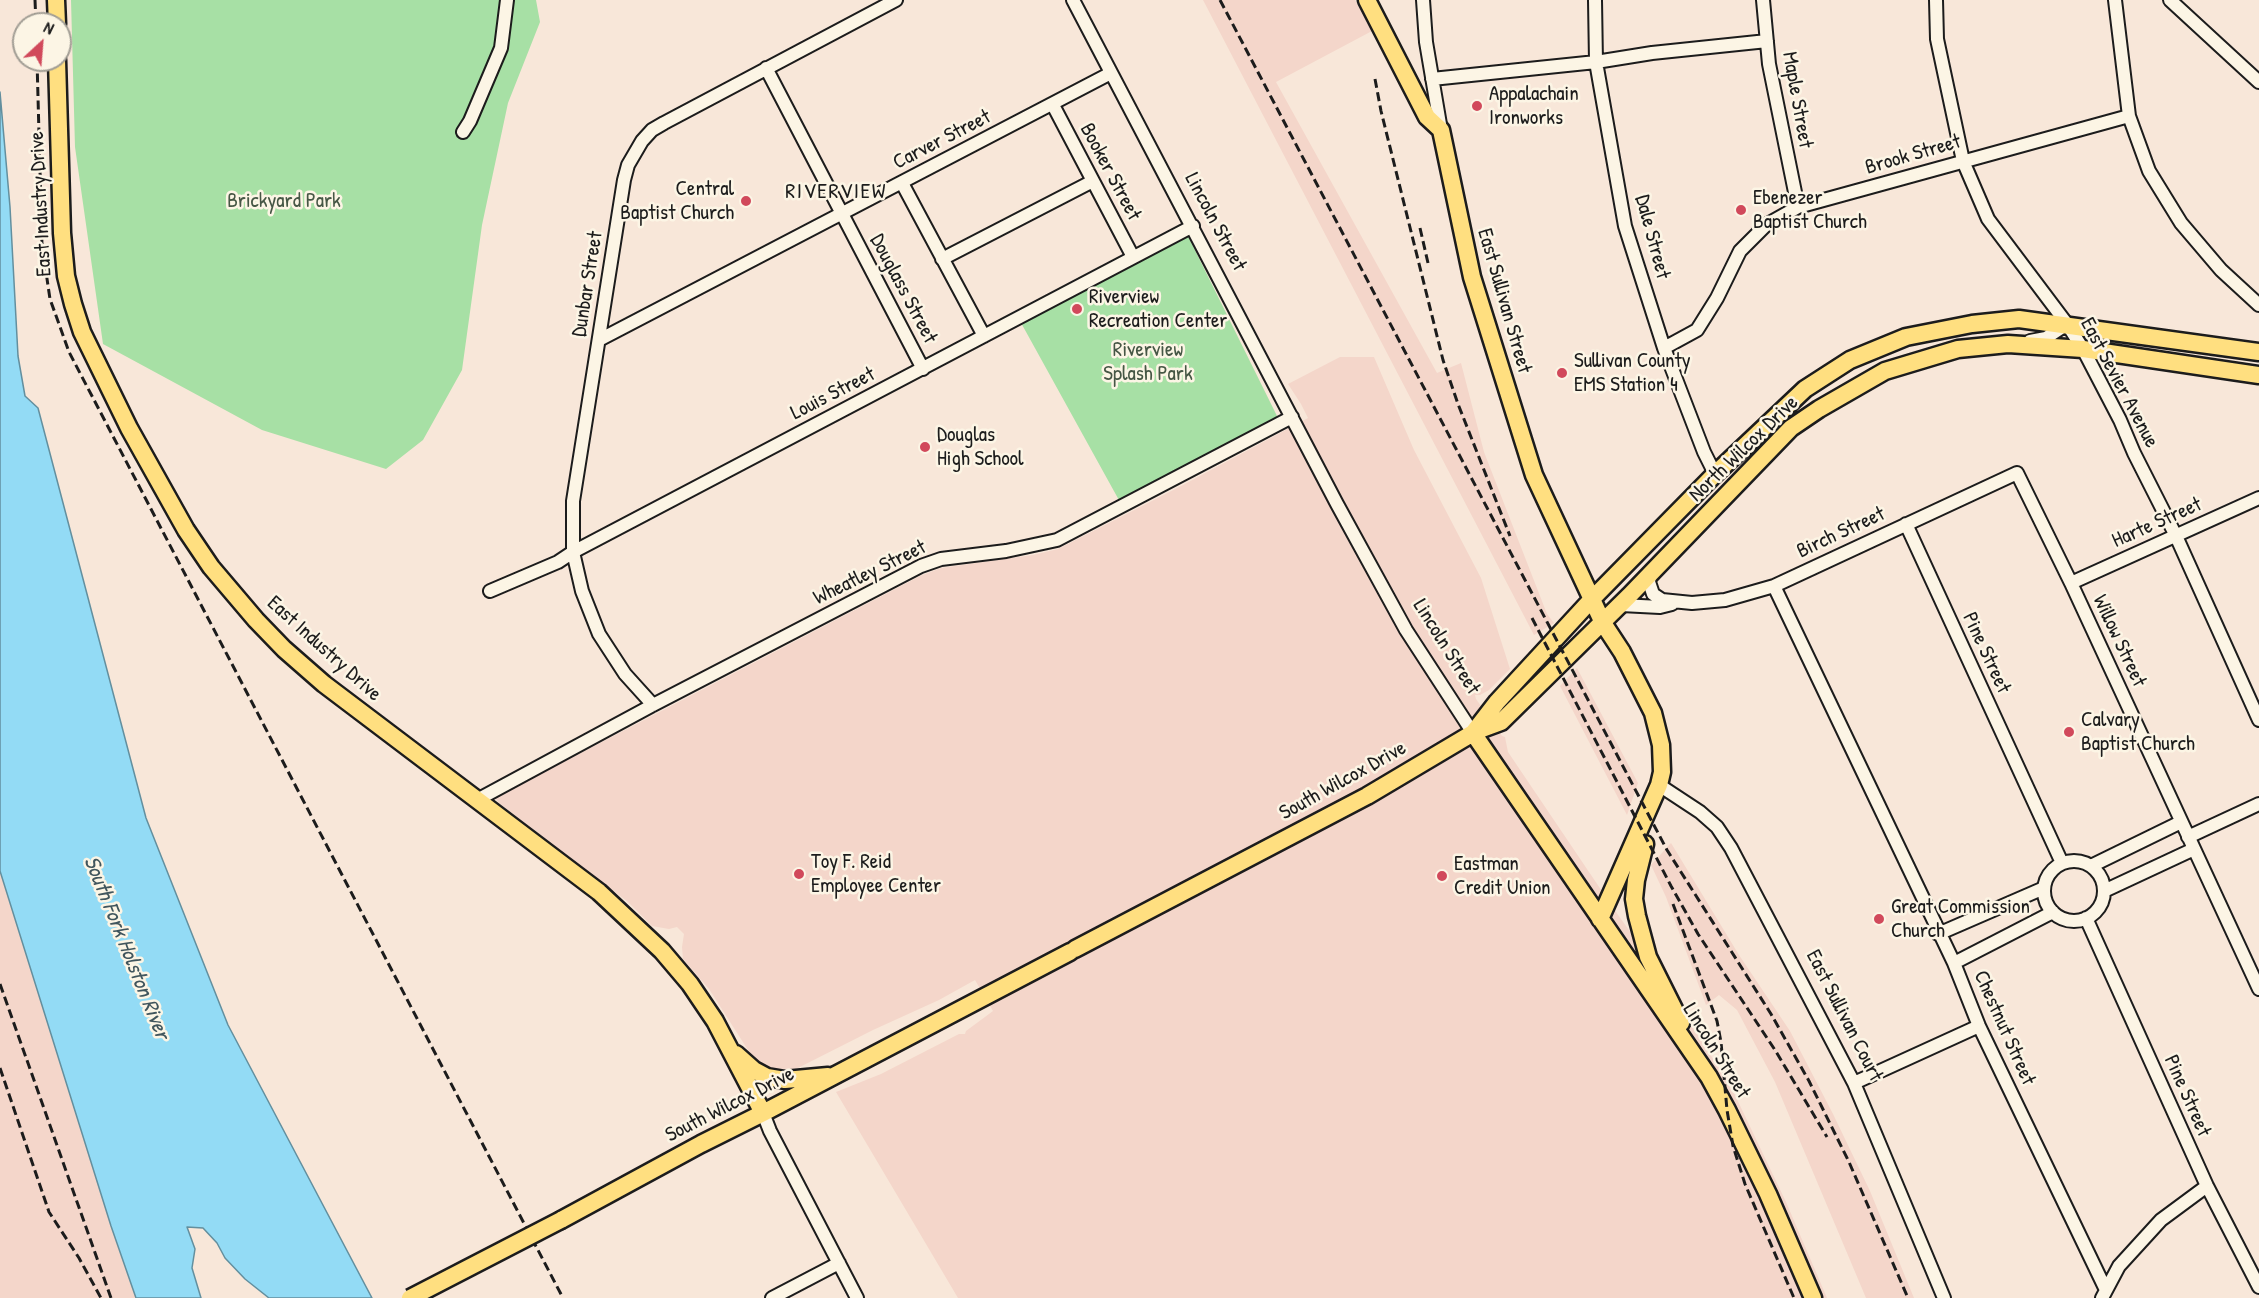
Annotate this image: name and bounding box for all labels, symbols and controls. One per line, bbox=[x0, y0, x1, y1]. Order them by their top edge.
north arrow bbox=[12, 12, 72, 72]
text: N bbox=[40, 16, 58, 39]
street label: Maple Street bbox=[1776, 50, 1818, 150]
place label: Appalachain Ironworks bbox=[1489, 81, 1579, 131]
marker: Appalachain Ironworks bbox=[1470, 99, 1484, 113]
street label: Carver Street bbox=[889, 105, 995, 175]
street label: Booker Street bbox=[1074, 119, 1146, 225]
street label: Brook Street bbox=[1862, 129, 1964, 181]
street label: East Industry Drive bbox=[25, 131, 57, 277]
street label: Lincoln Street bbox=[1179, 169, 1251, 275]
place label: Central Baptist Church bbox=[620, 176, 734, 226]
district label: RIVERVIEW bbox=[785, 179, 887, 205]
place label: Ebenezer Baptist Church bbox=[1753, 185, 1867, 235]
park label: Brickyard Park bbox=[227, 188, 341, 214]
street label: Dale Street bbox=[1629, 192, 1675, 282]
marker: Central Baptist Church bbox=[739, 194, 753, 208]
marker: Ebenezer Baptist Church bbox=[1734, 203, 1748, 217]
street label: East Sullivan Street bbox=[1471, 226, 1537, 376]
street label: Dunbar Street bbox=[567, 229, 609, 339]
street label: Douglass Street bbox=[864, 230, 942, 348]
place label: Riverview Recreation Center bbox=[1089, 284, 1227, 334]
marker: Riverview Recreation Center bbox=[1070, 302, 1084, 316]
street label: East Sevier Avenue bbox=[2074, 314, 2164, 452]
park label: Riverview Splash Park bbox=[1103, 337, 1193, 387]
place label: Sullivan County EMS Station 4 bbox=[1574, 348, 1691, 398]
street label: Louis Street bbox=[787, 362, 879, 426]
marker: Sullivan County EMS Station 4 bbox=[1555, 366, 1569, 380]
street label: North Wilcox Drive bbox=[1684, 391, 1804, 507]
place label: Douglas High School bbox=[937, 422, 1024, 472]
marker: Douglas High School bbox=[918, 440, 932, 454]
street label: Harte Street bbox=[2108, 492, 2206, 554]
street label: Birch Street bbox=[1793, 502, 1889, 564]
street label: Wheatley Street bbox=[810, 535, 930, 611]
street label: East Industry Drive bbox=[262, 591, 386, 707]
street label: Willow Street bbox=[2087, 591, 2151, 691]
street label: Lincoln Street bbox=[1407, 595, 1485, 699]
street label: Pine Street bbox=[1956, 609, 2016, 697]
place label: Calvary Baptist Church bbox=[2081, 707, 2195, 757]
marker: Calvary Baptist Church bbox=[2062, 725, 2076, 739]
street label: South Wilcox Drive bbox=[1275, 736, 1411, 826]
place label: Toy F. Reid Employee Center bbox=[811, 849, 941, 899]
place label: Eastman Credit Union bbox=[1454, 851, 1551, 901]
water label: South Fork Holston River bbox=[77, 853, 175, 1043]
marker: Toy F. Reid Employee Center bbox=[792, 867, 806, 881]
marker: Eastman Credit Union bbox=[1435, 869, 1449, 883]
place label: Great Commission Church bbox=[1891, 894, 2030, 944]
marker: Great Commission Church bbox=[1872, 912, 1886, 926]
street label: East Sullivan Court bbox=[1800, 946, 1888, 1086]
street label: Chestnut Street bbox=[1968, 967, 2040, 1089]
street label: Lincoln Street bbox=[1677, 999, 1755, 1103]
street label: Pine Street bbox=[2158, 1051, 2216, 1141]
street label: South Wilcox Drive bbox=[661, 1062, 799, 1148]

